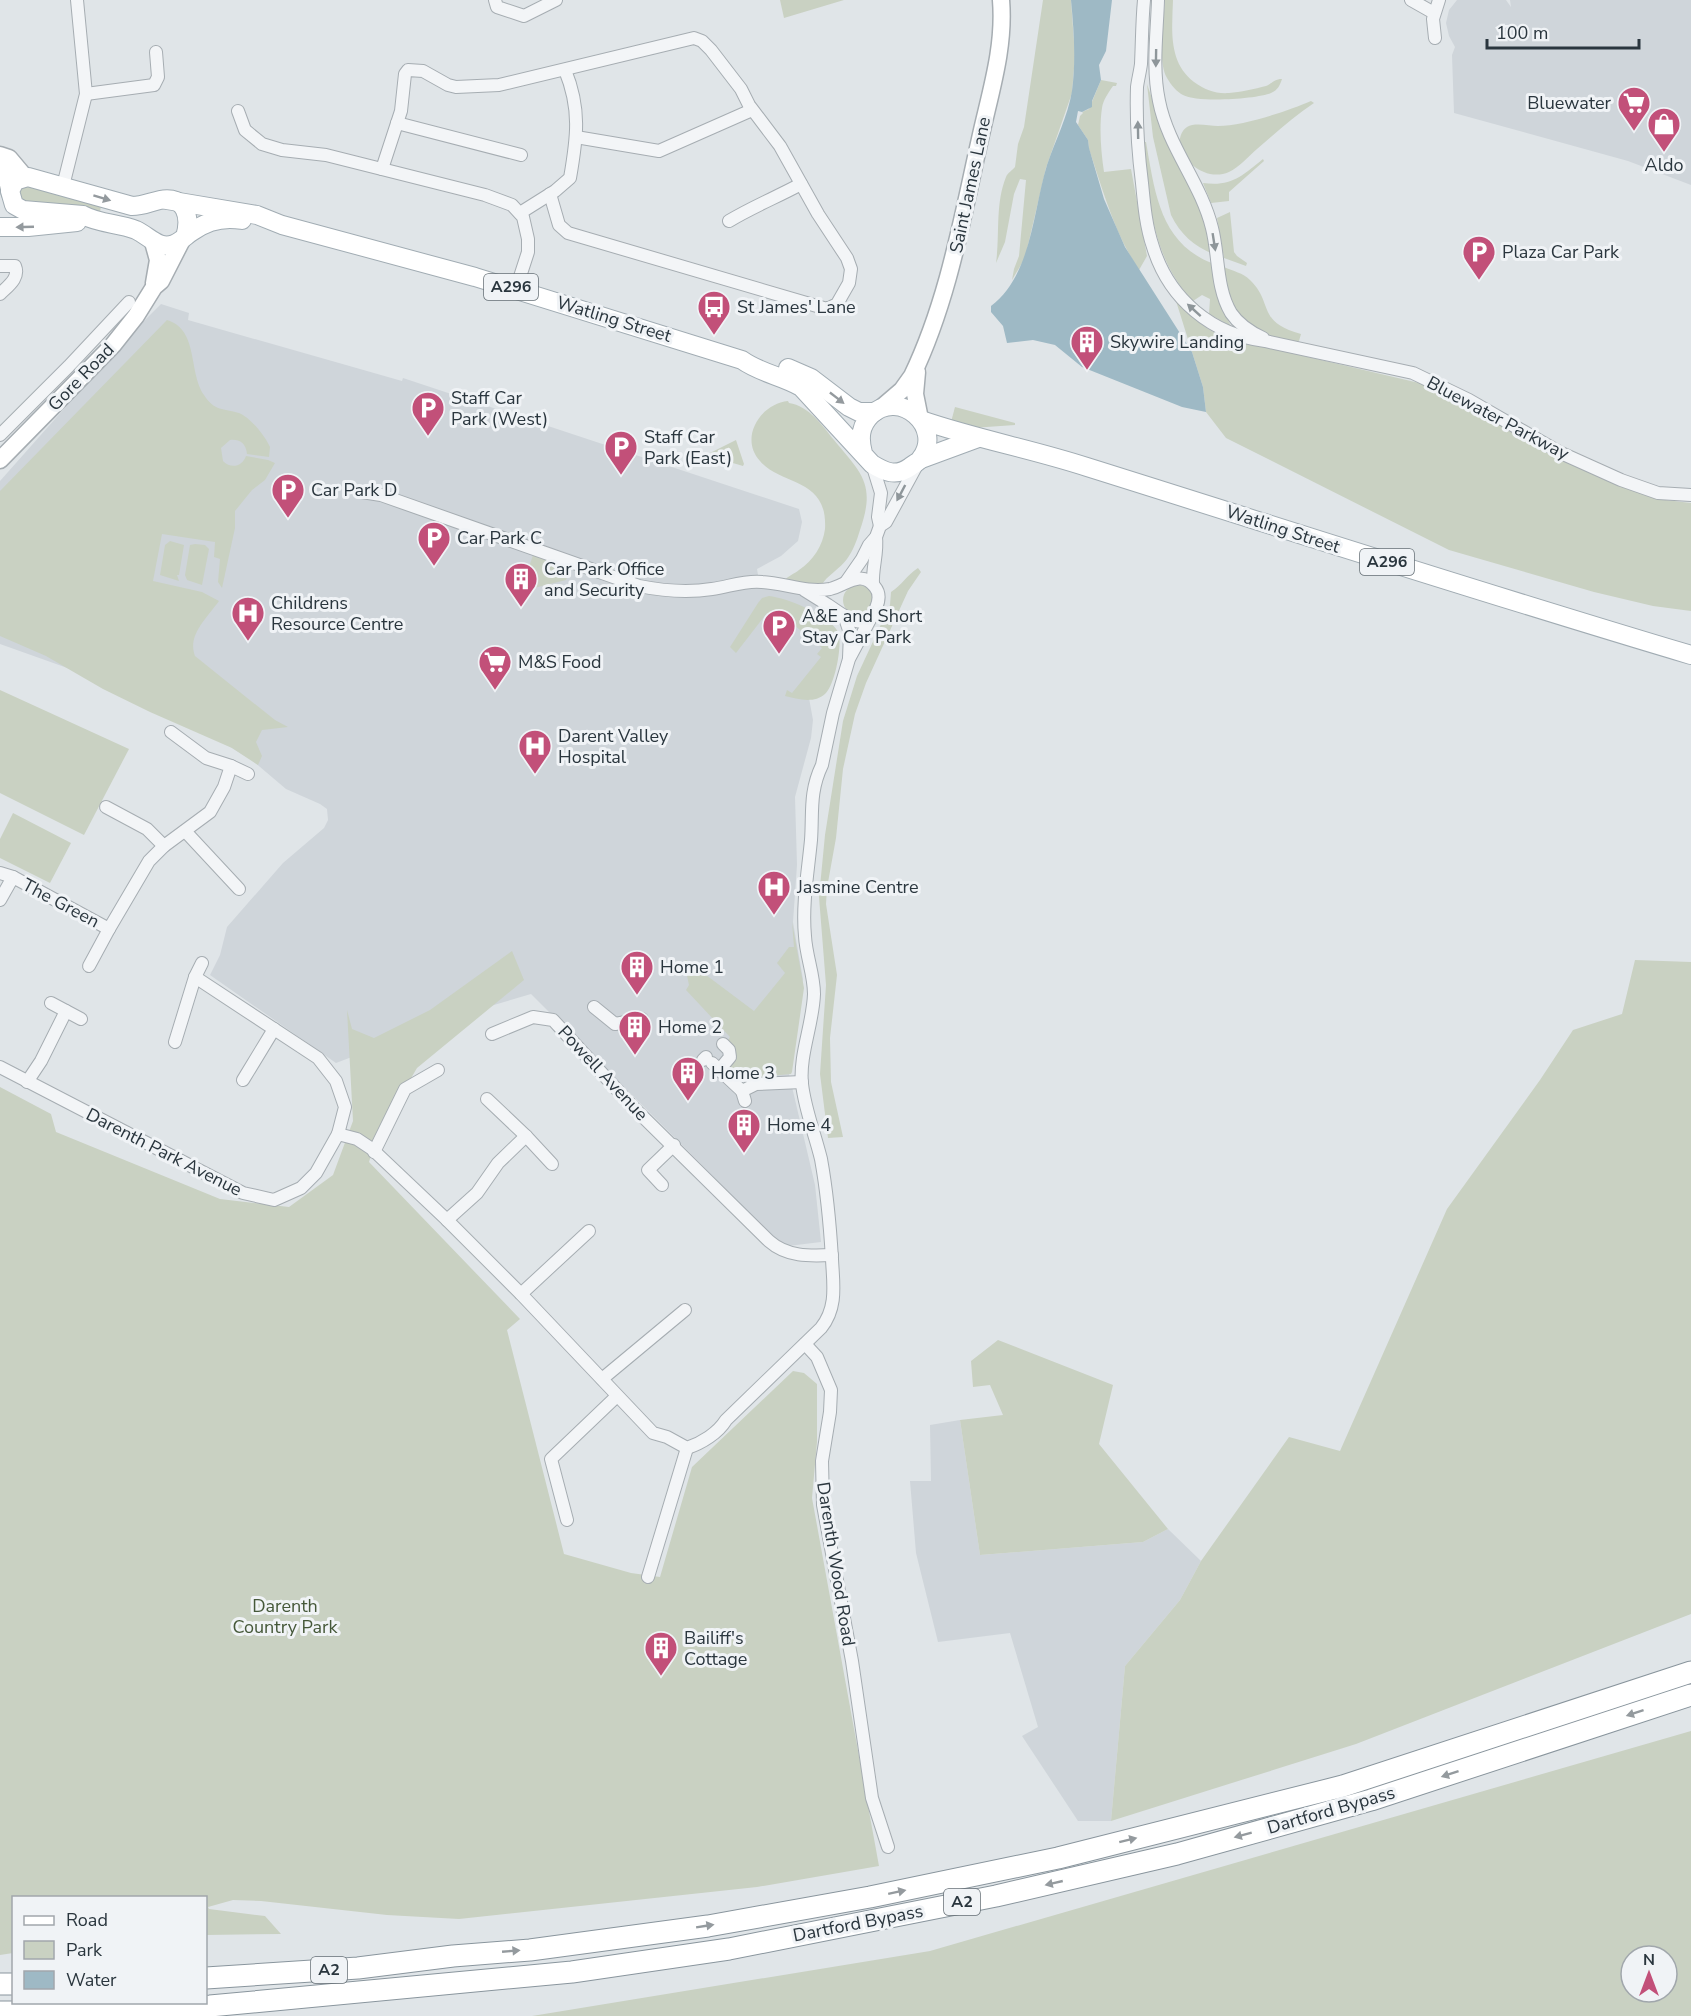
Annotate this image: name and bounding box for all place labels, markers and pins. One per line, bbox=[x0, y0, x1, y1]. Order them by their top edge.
supermarket icon: Bluewater bbox=[1616, 85, 1652, 132]
place label: Bluewater bbox=[1527, 91, 1612, 115]
shop icon: Aldo bbox=[1646, 106, 1682, 153]
place label: Aldo bbox=[1645, 153, 1683, 177]
parking icon: Plaza Car Park bbox=[1461, 234, 1497, 281]
place label: Plaza Car Park bbox=[1502, 240, 1620, 264]
bus stop icon: St James' Lane bbox=[696, 289, 732, 336]
place label: St James' Lane bbox=[737, 295, 856, 319]
building icon: Skywire Landing bbox=[1069, 324, 1105, 371]
place label: Skywire Landing bbox=[1110, 330, 1244, 354]
place label: Staff Car Park (West) bbox=[451, 386, 548, 431]
parking icon: Staff Car Park (West) bbox=[410, 390, 446, 437]
place label: Staff Car Park (East) bbox=[644, 425, 732, 470]
parking icon: Staff Car Park (East) bbox=[603, 429, 639, 476]
parking icon: Car Park D bbox=[270, 472, 306, 519]
place label: Car Park D bbox=[311, 478, 397, 502]
parking icon: Car Park C bbox=[416, 520, 452, 567]
place label: Car Park C bbox=[457, 526, 542, 550]
place label: Car Park Office and Security bbox=[544, 557, 664, 602]
building icon: Car Park Office and Security bbox=[503, 561, 539, 608]
place label: Childrens Resource Centre bbox=[271, 591, 403, 636]
hospital icon: Childrens Resource Centre bbox=[230, 595, 266, 642]
place label: A&E and Short Stay Car Park bbox=[802, 604, 923, 649]
parking icon: A&E and Short Stay Car Park bbox=[761, 608, 797, 655]
supermarket icon: M&S Food bbox=[477, 644, 513, 691]
place label: M&S Food bbox=[518, 650, 602, 674]
place label: Darent Valley Hospital bbox=[558, 724, 669, 769]
hospital icon: Darent Valley Hospital bbox=[517, 728, 553, 775]
hospital icon: Jasmine Centre bbox=[756, 869, 792, 916]
place label: Jasmine Centre bbox=[796, 875, 919, 899]
building icon: Home 1 bbox=[619, 949, 655, 996]
place label: Home 1 bbox=[660, 955, 724, 979]
building icon: Home 2 bbox=[617, 1009, 653, 1056]
place label: Home 2 bbox=[658, 1015, 722, 1039]
building icon: Home 3 bbox=[670, 1055, 706, 1102]
place label: Home 3 bbox=[711, 1061, 775, 1085]
building icon: Home 4 bbox=[726, 1107, 762, 1154]
place label: Home 4 bbox=[767, 1113, 831, 1137]
place label: Bailiff's Cottage bbox=[684, 1626, 747, 1671]
building icon: Bailiff's Cottage bbox=[643, 1630, 679, 1677]

